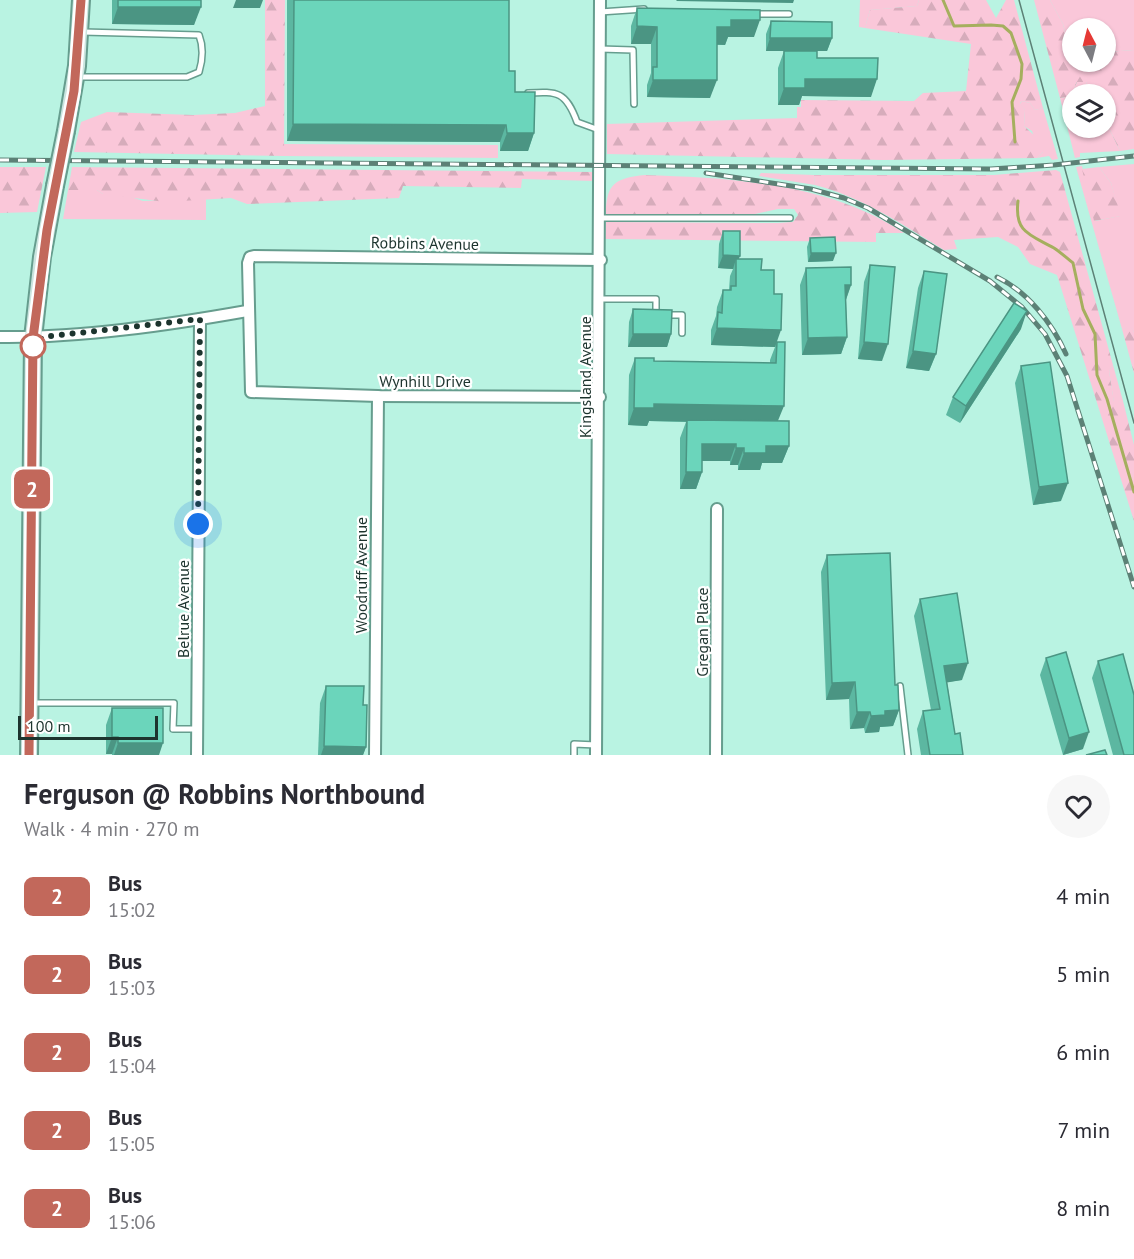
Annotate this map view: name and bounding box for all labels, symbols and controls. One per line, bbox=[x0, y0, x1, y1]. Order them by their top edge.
north arrow bbox=[1062, 18, 1116, 72]
map controls bbox=[1062, 18, 1116, 138]
button: layers bbox=[1062, 84, 1116, 138]
street label: Robbins Avenue bbox=[371, 232, 479, 254]
street label: Kingsland Avenue bbox=[575, 316, 595, 438]
unlabelled marker bbox=[20, 333, 46, 359]
street label: Wynhill Drive bbox=[379, 371, 471, 391]
line badge: 2 bbox=[12, 470, 51, 508]
text: 2 bbox=[26, 476, 38, 503]
your location bbox=[183, 509, 213, 539]
street label: Woodruff Avenue bbox=[351, 517, 371, 633]
street label: Belrue Avenue bbox=[173, 560, 193, 658]
street label: Gregan Place bbox=[692, 587, 712, 677]
scale bar bbox=[18, 713, 158, 740]
text: 100 m bbox=[27, 716, 70, 736]
text: Ferguson @ Robbins Northbound bbox=[24, 775, 425, 812]
button: heart bbox=[1047, 775, 1110, 838]
text: Walk · 4 min · 270 m bbox=[24, 816, 200, 842]
text: Bus bbox=[108, 869, 142, 897]
text: 4 min bbox=[1056, 882, 1110, 910]
text: 2 bbox=[51, 883, 63, 910]
text: 15:02 bbox=[108, 897, 156, 923]
text: Bus bbox=[108, 947, 142, 975]
text: 5 min bbox=[1056, 960, 1110, 988]
text: 2 bbox=[51, 961, 63, 988]
text: 15:03 bbox=[108, 975, 156, 1001]
text: Bus bbox=[108, 1025, 142, 1053]
text: 6 min bbox=[1056, 1038, 1110, 1066]
text: 2 bbox=[51, 1039, 63, 1066]
text: 15:04 bbox=[108, 1053, 156, 1079]
text: Bus bbox=[108, 1103, 142, 1131]
text: 7 min bbox=[1058, 1116, 1110, 1144]
text: 2 bbox=[51, 1117, 63, 1144]
text: 15:05 bbox=[108, 1131, 156, 1157]
text: Bus bbox=[108, 1181, 142, 1209]
text: 8 min bbox=[1056, 1194, 1110, 1222]
text: 2 bbox=[51, 1195, 63, 1222]
text: 15:06 bbox=[108, 1209, 156, 1235]

